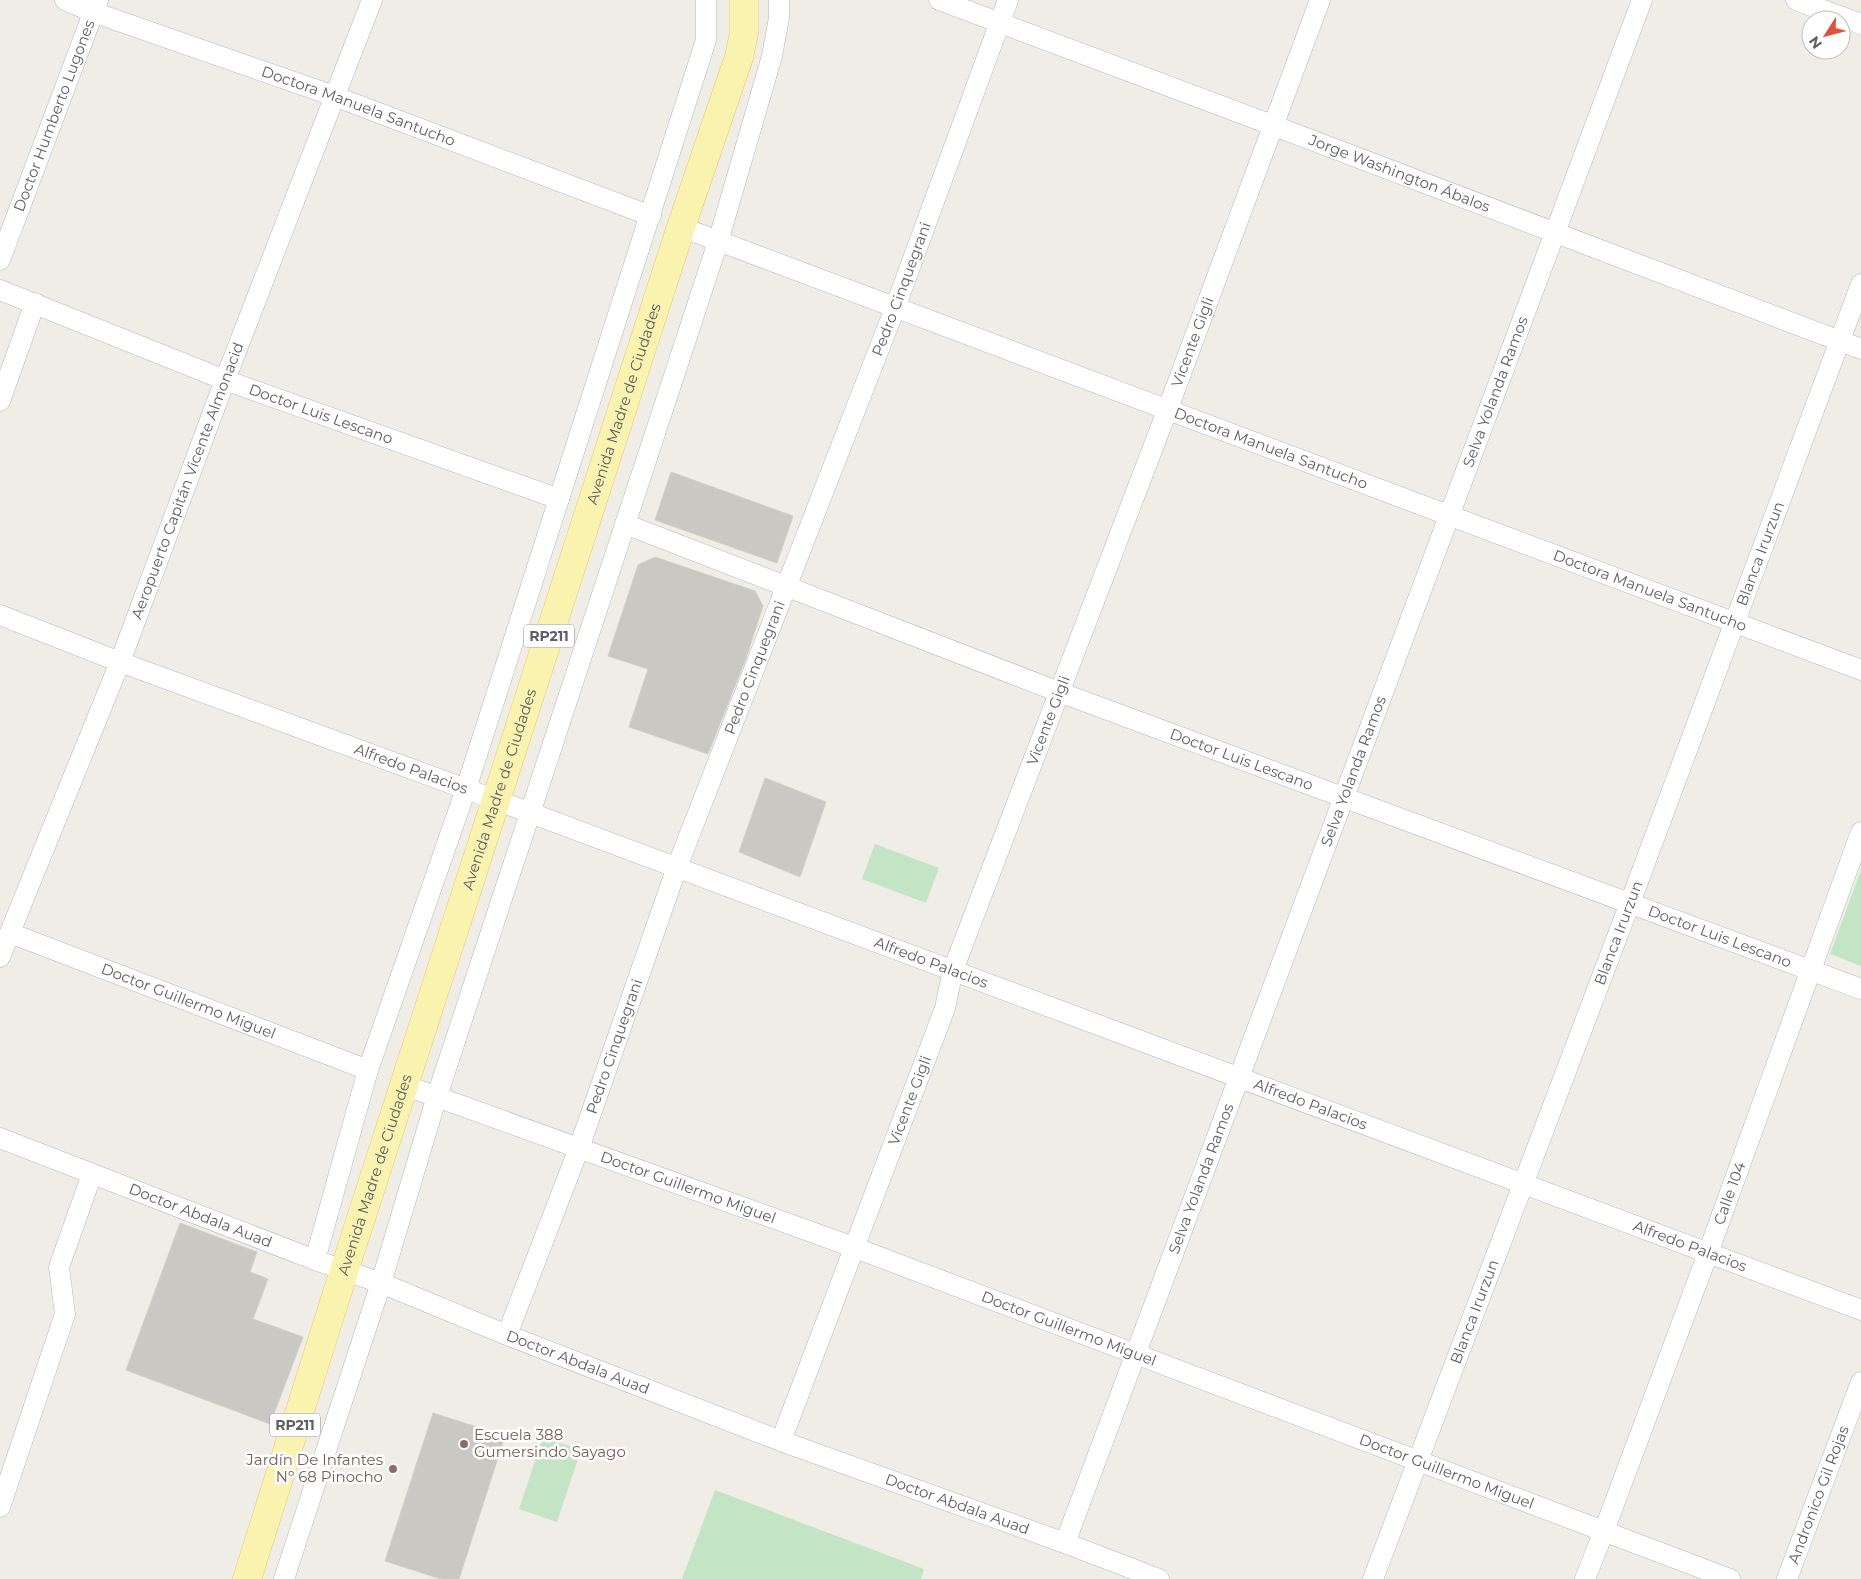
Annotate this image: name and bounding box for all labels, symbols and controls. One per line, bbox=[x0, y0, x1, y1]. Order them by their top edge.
north arrow bbox=[1801, 10, 1851, 60]
street label: Doctor Humberto Lugones bbox=[9, 17, 99, 214]
text: N bbox=[1805, 33, 1826, 53]
street label: Doctora Manuela Santucho bbox=[259, 61, 458, 150]
street label: Jorge Washington Ábalos bbox=[1305, 130, 1493, 216]
street label: Pedro Cinquegrani bbox=[867, 219, 935, 359]
street label: Vicente Gigli bbox=[1167, 294, 1218, 390]
street label: Avenida Madre de Ciudades bbox=[582, 301, 665, 507]
street label: Selva Yolanda Ramos bbox=[1458, 314, 1532, 470]
street label: Aeropuerto Capitán Vicente Almonacid bbox=[127, 339, 248, 622]
street label: Doctor Luis Lescano bbox=[246, 379, 396, 448]
street label: Doctora Manuela Santucho bbox=[1171, 403, 1370, 493]
street label: Blanca Irurzun bbox=[1732, 499, 1788, 608]
street label: Doctora Manuela Santucho bbox=[1551, 545, 1750, 635]
street label: Pedro Cinquegrani bbox=[720, 598, 789, 737]
road number: RP211 bbox=[524, 624, 574, 648]
street label: Vicente Gigli bbox=[1022, 673, 1074, 768]
street label: Avenida Madre de Ciudades bbox=[458, 686, 540, 892]
street label: Selva Yolanda Ramos bbox=[1316, 693, 1390, 849]
street label: Doctor Luis Lescano bbox=[1167, 724, 1316, 794]
street label: Alfredo Palacios bbox=[352, 739, 471, 798]
street label: Blanca Irurzun bbox=[1590, 878, 1646, 988]
street label: Doctor Luis Lescano bbox=[1646, 901, 1794, 971]
street label: Alfredo Palacios bbox=[872, 932, 991, 992]
street label: Doctor Guillermo Miguel bbox=[99, 959, 279, 1043]
street label: Pedro Cinquegrani bbox=[582, 976, 646, 1116]
street label: Vicente Gigli bbox=[884, 1053, 935, 1148]
street label: Avenida Madre de Ciudades bbox=[333, 1072, 416, 1278]
street label: Alfredo Palacios bbox=[1251, 1074, 1370, 1134]
street label: Selva Yolanda Ramos bbox=[1164, 1101, 1238, 1256]
street label: Doctor Guillermo Miguel bbox=[598, 1147, 779, 1227]
street label: Calle 104 bbox=[1709, 1159, 1749, 1227]
street label: Doctor Abdala Auad bbox=[126, 1179, 275, 1252]
street label: Alfredo Palacios bbox=[1631, 1216, 1750, 1275]
street label: Blanca Irurzun bbox=[1446, 1257, 1503, 1366]
street label: Doctor Guillermo Miguel bbox=[979, 1286, 1159, 1370]
street label: Doctor Abdala Auad bbox=[504, 1326, 652, 1398]
road number: RP211 bbox=[270, 1414, 320, 1436]
street label: Andronico Gil Rojas bbox=[1784, 1423, 1853, 1566]
place label: Escuela 388 Gumersindo Sayago bbox=[474, 1425, 626, 1461]
street label: Doctor Guillermo Miguel bbox=[1357, 1430, 1537, 1513]
marker: Escuela 388 Gumersindo Sayago bbox=[458, 1438, 470, 1450]
place label: Jardín De Infantes Nº 68 Pinocho bbox=[245, 1450, 383, 1486]
marker: Jardín De Infantes Nº 68 Pinocho bbox=[387, 1463, 399, 1475]
street label: Doctor Abdala Auad bbox=[883, 1469, 1032, 1538]

